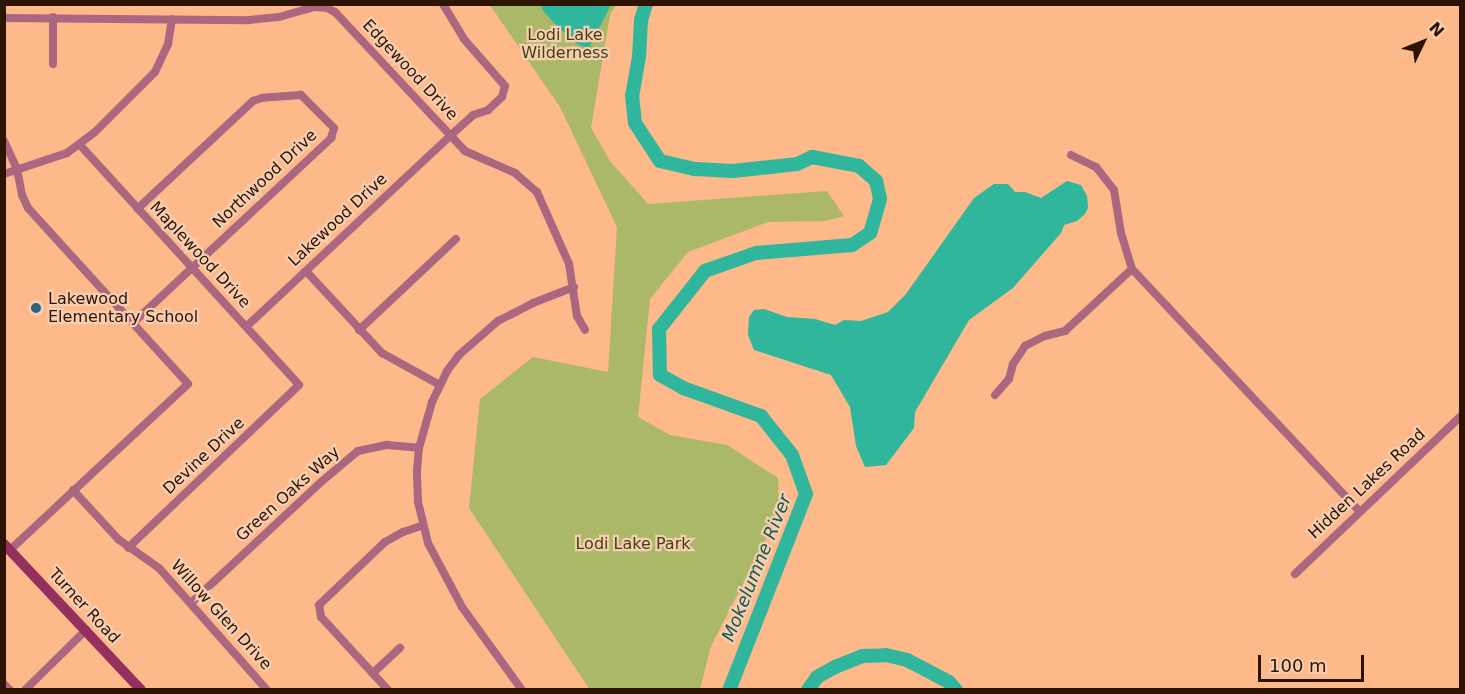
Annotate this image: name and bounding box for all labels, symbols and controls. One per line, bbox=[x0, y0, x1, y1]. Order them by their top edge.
north arrow bbox=[1393, 12, 1453, 72]
street label: Edgewood Drive bbox=[358, 16, 462, 124]
text: N bbox=[1425, 18, 1448, 41]
park label: Lodi Lake Wilderness bbox=[521, 25, 609, 63]
street label: Northwood Drive bbox=[209, 126, 321, 232]
street label: Lakewood Drive bbox=[285, 169, 391, 271]
street label: Maplewood Drive bbox=[146, 198, 254, 312]
place label: Lakewood Elementary School bbox=[48, 289, 198, 327]
marker: Lakewood Elementary School bbox=[29, 301, 43, 315]
street label: Devine Drive bbox=[159, 414, 249, 498]
street label: Hidden Lakes Road bbox=[1305, 425, 1429, 543]
street label: Green Oaks Way bbox=[232, 442, 344, 546]
water label: Mokelumne River bbox=[718, 491, 796, 645]
park label: Lodi Lake Park bbox=[575, 534, 691, 554]
street label: Willow Glen Drive bbox=[167, 556, 275, 674]
street label: Turner Road bbox=[44, 565, 124, 647]
scale bar bbox=[1261, 643, 1368, 681]
text: 100 m bbox=[1269, 655, 1327, 676]

